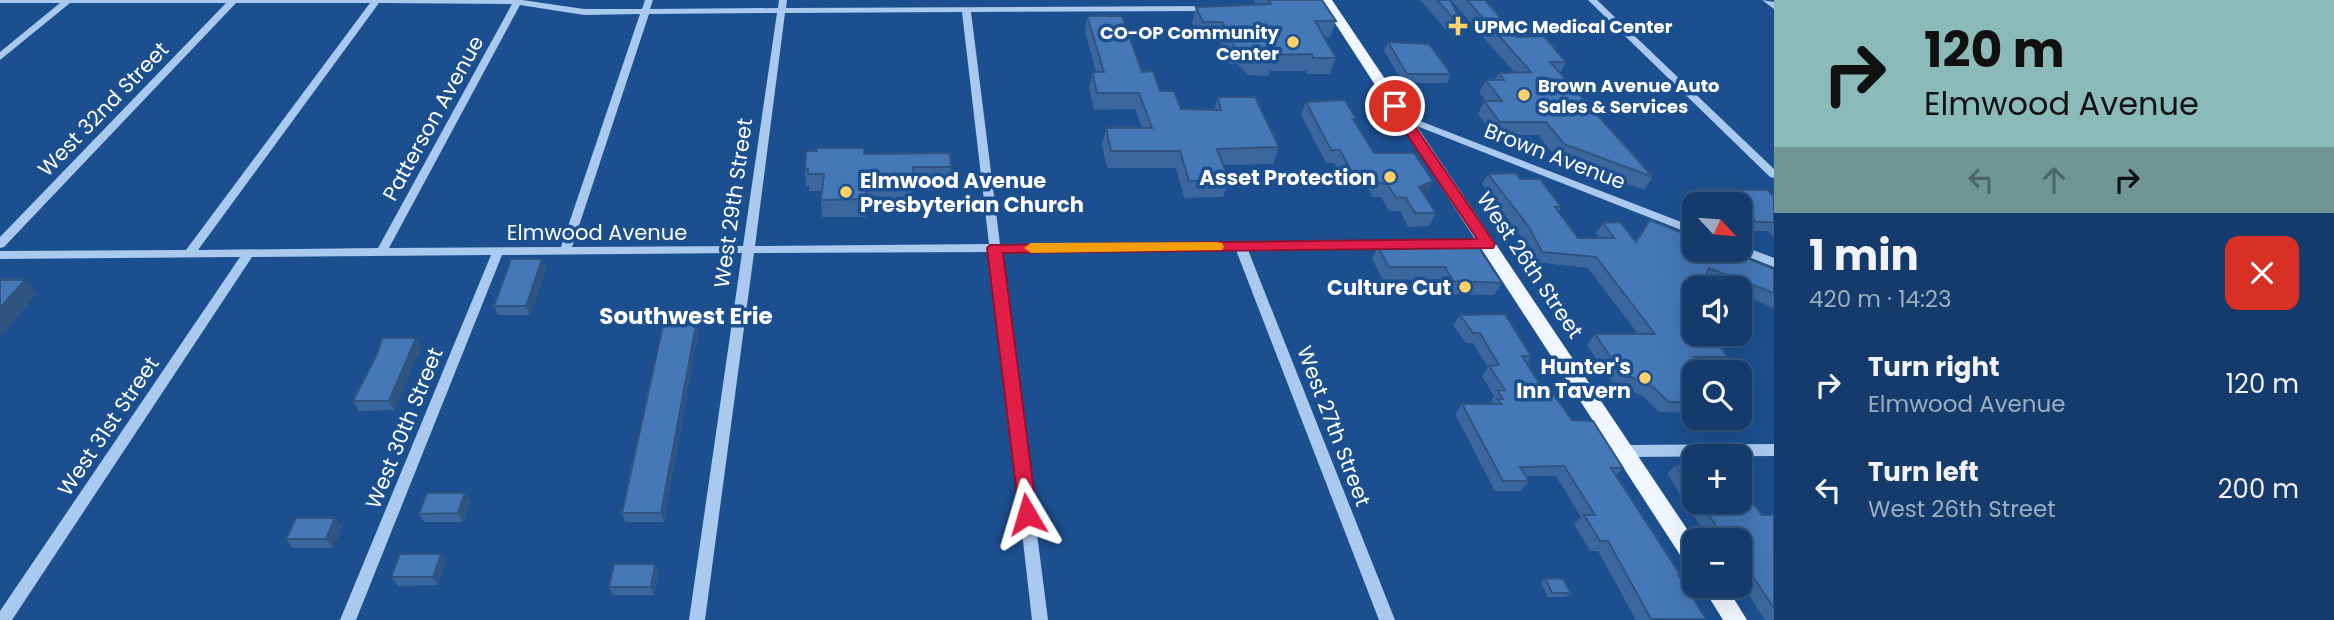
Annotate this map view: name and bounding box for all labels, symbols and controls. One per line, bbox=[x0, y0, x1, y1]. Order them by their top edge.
place label: UPMC Medical Center bbox=[1474, 14, 1673, 39]
marker: UPMC Medical Center bbox=[1448, 16, 1468, 36]
text: 120 m bbox=[1924, 16, 2065, 84]
place label: CO-OP Community Center bbox=[1100, 20, 1280, 66]
icon: right bbox=[1809, 28, 1900, 119]
street label: Patterson Avenue bbox=[376, 30, 490, 206]
marker: CO-OP Community Center bbox=[1285, 34, 1301, 50]
street label: West 32nd Street bbox=[31, 35, 175, 183]
place label: Brown Avenue Auto Sales & Services bbox=[1538, 73, 1720, 119]
pin bbox=[1365, 76, 1425, 136]
text: Elmwood Avenue bbox=[1924, 81, 2199, 126]
icon: arrive bbox=[1376, 87, 1414, 125]
marker: Brown Avenue Auto Sales & Services bbox=[1516, 87, 1532, 103]
street label: West 29th Street bbox=[707, 116, 759, 290]
street label: Brown Avenue bbox=[1480, 116, 1630, 196]
icon: left bbox=[1962, 161, 2000, 199]
icon: ahead bbox=[2035, 161, 2073, 199]
icon: right bbox=[2108, 161, 2146, 199]
place label: Asset Protection bbox=[1199, 163, 1376, 192]
place label: Elmwood Avenue Presbyterian Church bbox=[860, 166, 1084, 219]
marker: Asset Protection bbox=[1382, 169, 1398, 185]
marker: Elmwood Avenue Presbyterian Church bbox=[838, 184, 854, 200]
street label: West 26th Street bbox=[1470, 186, 1590, 344]
north arrow bbox=[1682, 192, 1752, 262]
map controls bbox=[1682, 192, 1752, 598]
street label: Elmwood Avenue bbox=[507, 218, 687, 247]
text: 1 min bbox=[1809, 226, 1919, 285]
button: close bbox=[2225, 236, 2299, 310]
place label: Culture Cut bbox=[1327, 273, 1451, 302]
button: sound bbox=[1682, 276, 1752, 346]
marker: Culture Cut bbox=[1457, 279, 1473, 295]
text: 420 m · 14:23 bbox=[1809, 283, 1952, 315]
district label: Southwest Erie bbox=[599, 300, 773, 332]
street label: West 27th Street bbox=[1290, 342, 1378, 510]
street label: West 30th Street bbox=[358, 343, 450, 513]
text: Turn right bbox=[1868, 349, 2000, 385]
street label: West 31st Street bbox=[51, 351, 165, 501]
place label: Hunter's Inn Tavern bbox=[1516, 352, 1631, 405]
button: search bbox=[1682, 360, 1752, 430]
icon: right bbox=[1809, 366, 1847, 404]
text: 120 m bbox=[2226, 366, 2299, 402]
marker: Hunter's Inn Tavern bbox=[1637, 370, 1653, 386]
text: Elmwood Avenue bbox=[1868, 388, 2066, 420]
button: + bbox=[1682, 444, 1752, 514]
text: Turn left bbox=[1868, 454, 1979, 490]
icon: left bbox=[1809, 471, 1847, 509]
text: 200 m bbox=[2218, 471, 2299, 507]
position arrow bbox=[990, 477, 1064, 551]
text: West 26th Street bbox=[1868, 493, 2056, 525]
button: − bbox=[1682, 528, 1752, 598]

